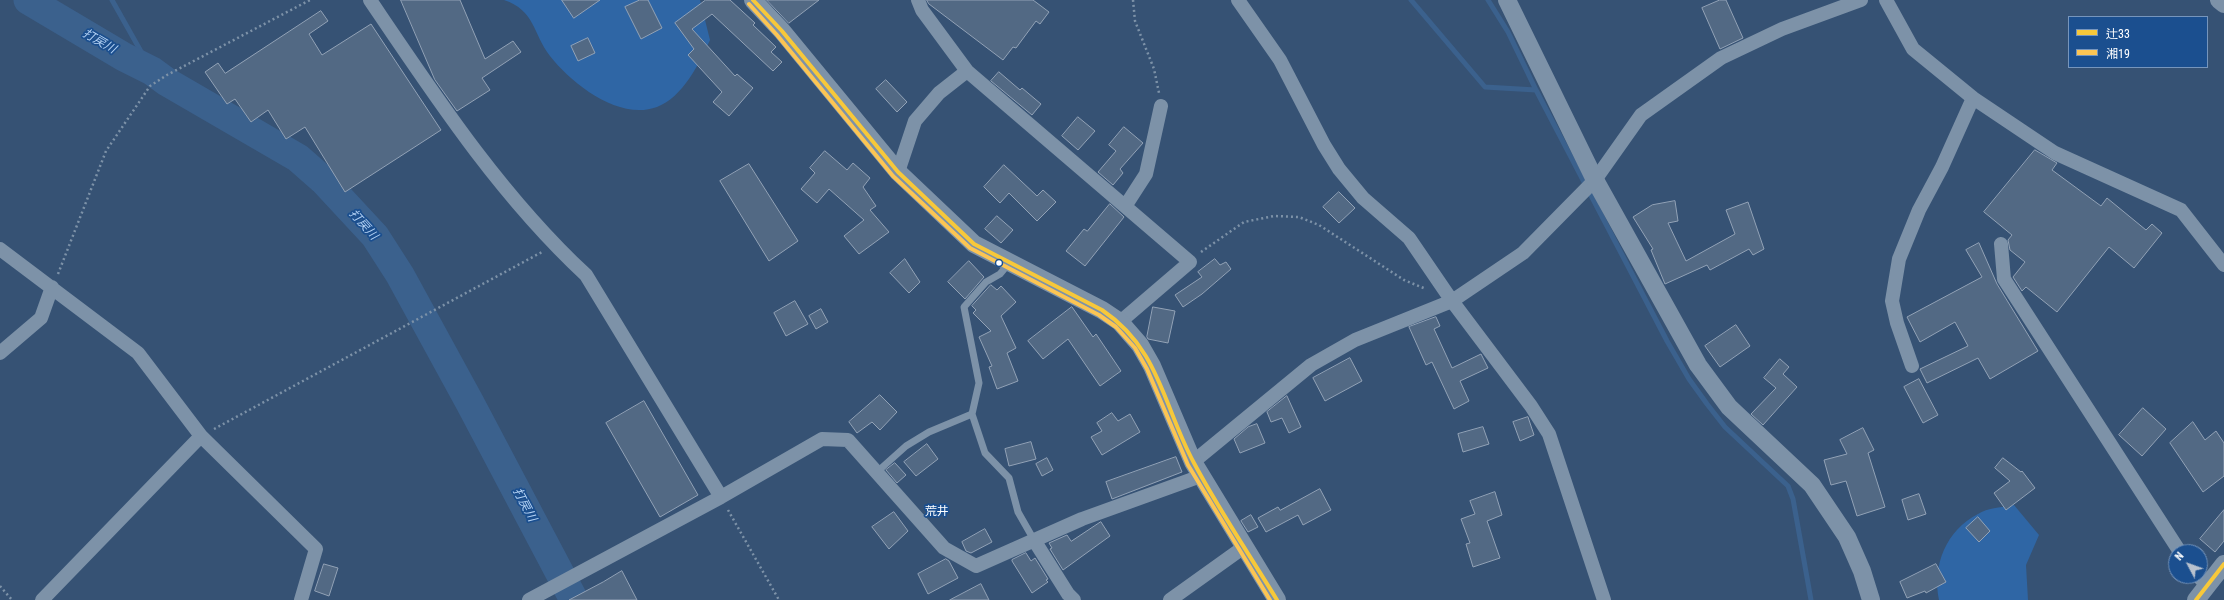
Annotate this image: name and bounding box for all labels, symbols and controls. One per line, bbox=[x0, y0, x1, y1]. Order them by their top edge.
legend bbox=[2068, 16, 2208, 68]
water label: 打戻川 bbox=[80, 27, 118, 57]
text: 辻33 bbox=[2106, 27, 2130, 41]
text: 湘19 bbox=[2106, 47, 2130, 61]
water label: 打戻川 bbox=[346, 207, 380, 243]
unlabelled marker bbox=[994, 258, 1004, 268]
water label: 打戻川 bbox=[509, 486, 539, 524]
district label: 荒井 bbox=[925, 505, 949, 519]
north arrow bbox=[2168, 544, 2208, 584]
text: N bbox=[2172, 550, 2186, 563]

